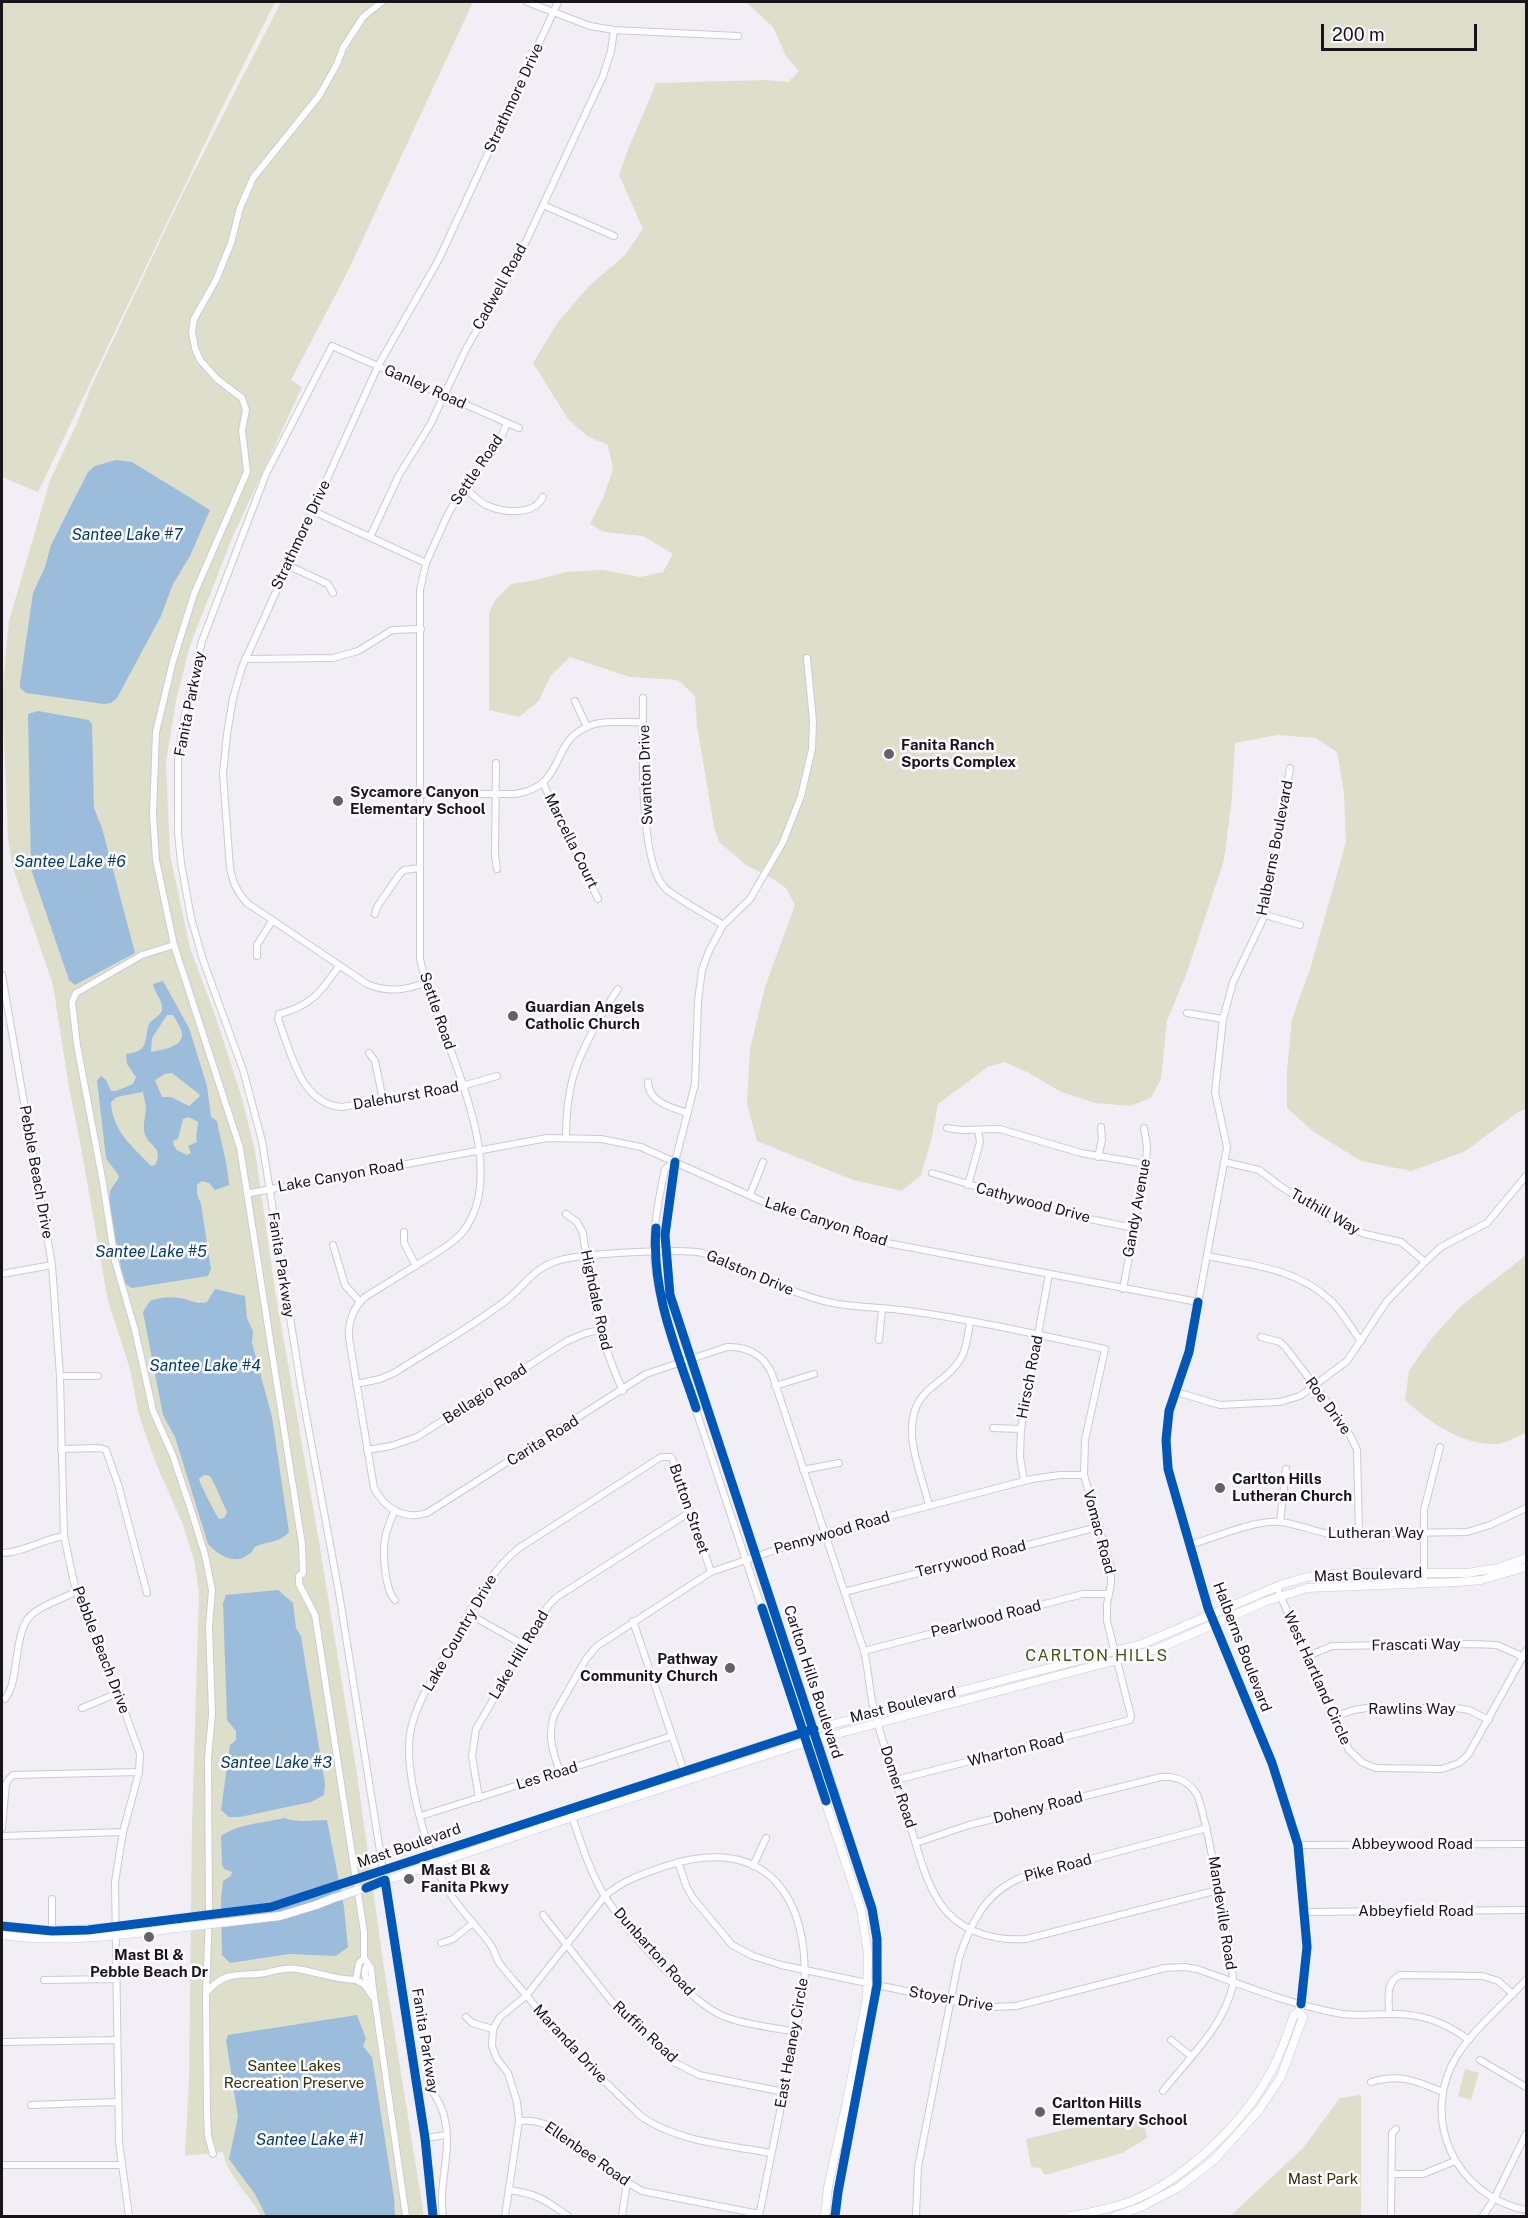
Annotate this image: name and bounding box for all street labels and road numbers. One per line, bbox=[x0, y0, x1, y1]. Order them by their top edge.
street label: Strathmore Drive bbox=[481, 40, 547, 156]
street label: Cadwell Road bbox=[469, 241, 531, 333]
street label: Ganley Road bbox=[381, 361, 469, 413]
street label: Settle Road bbox=[447, 431, 507, 509]
street label: Strathmore Drive bbox=[268, 477, 334, 593]
street label: Fanita Parkway bbox=[171, 650, 209, 758]
street label: Swanton Drive bbox=[635, 724, 657, 826]
street label: Halberns Boulevard bbox=[1253, 779, 1297, 917]
street label: Marcella Court bbox=[540, 790, 602, 892]
street label: Settle Road bbox=[415, 970, 459, 1052]
street label: Dalehurst Road bbox=[352, 1078, 460, 1114]
street label: Pebble Beach Drive bbox=[15, 1104, 57, 1240]
street label: Lake Canyon Road bbox=[276, 1156, 406, 1196]
street label: Gandy Avenue bbox=[1119, 1157, 1155, 1259]
street label: Cathywood Drive bbox=[974, 1179, 1092, 1227]
street label: Tuthill Way bbox=[1287, 1185, 1363, 1239]
street label: Lake Canyon Road bbox=[762, 1194, 890, 1250]
street label: Fanita Parkway bbox=[264, 1211, 298, 1319]
street label: Galston Drive bbox=[704, 1246, 796, 1300]
street label: Highdale Road bbox=[577, 1248, 615, 1352]
street label: Hirsch Road bbox=[1013, 1334, 1047, 1420]
street label: Bellagio Road bbox=[440, 1360, 530, 1428]
street label: Roe Drive bbox=[1301, 1374, 1355, 1438]
street label: Carita Road bbox=[504, 1412, 582, 1470]
street label: Button Street bbox=[665, 1462, 713, 1556]
street label: Vomac Road bbox=[1079, 1488, 1119, 1576]
street label: Pennywood Road bbox=[772, 1508, 892, 1558]
street label: Lutheran Way bbox=[1328, 1524, 1424, 1542]
street label: Terrywood Road bbox=[914, 1537, 1028, 1581]
street label: Mast Boulevard bbox=[1313, 1564, 1423, 1586]
street label: Lake Country Drive bbox=[419, 1571, 501, 1695]
street label: Halberns Boulevard bbox=[1209, 1580, 1275, 1714]
street label: Pebble Beach Drive bbox=[68, 1584, 134, 1716]
street label: Pearlwood Road bbox=[929, 1597, 1043, 1641]
street label: Carlton Hills Boulevard bbox=[780, 1603, 846, 1761]
street label: Lake Hill Road bbox=[485, 1607, 553, 1703]
street label: West Hartland Circle bbox=[1279, 1608, 1355, 1748]
street label: Frascati Way bbox=[1371, 1635, 1461, 1655]
street label: Mast Boulevard bbox=[848, 1683, 958, 1727]
street label: Rawlins Way bbox=[1368, 1700, 1456, 1718]
street label: Wharton Road bbox=[966, 1729, 1066, 1771]
street label: Domer Road bbox=[876, 1744, 920, 1830]
street label: Les Road bbox=[514, 1758, 580, 1794]
street label: Doheny Road bbox=[991, 1788, 1085, 1828]
street label: Mast Boulevard bbox=[355, 1820, 463, 1872]
street label: Abbeywood Road bbox=[1351, 1835, 1473, 1853]
street label: Pike Road bbox=[1022, 1850, 1094, 1886]
street label: Mandeville Road bbox=[1204, 1855, 1240, 1971]
street label: Abbeyfield Road bbox=[1358, 1902, 1474, 1920]
street label: Dunbarton Road bbox=[610, 1904, 698, 2000]
street label: East Heaney Circle bbox=[772, 1977, 812, 2109]
street label: Stoyer Drive bbox=[907, 1983, 995, 2015]
street label: Fanita Parkway bbox=[408, 1987, 442, 2095]
street label: Ruffin Road bbox=[609, 1998, 681, 2066]
street label: Maranda Drive bbox=[529, 2001, 611, 2087]
street label: Ellenbee Road bbox=[541, 2118, 633, 2190]

